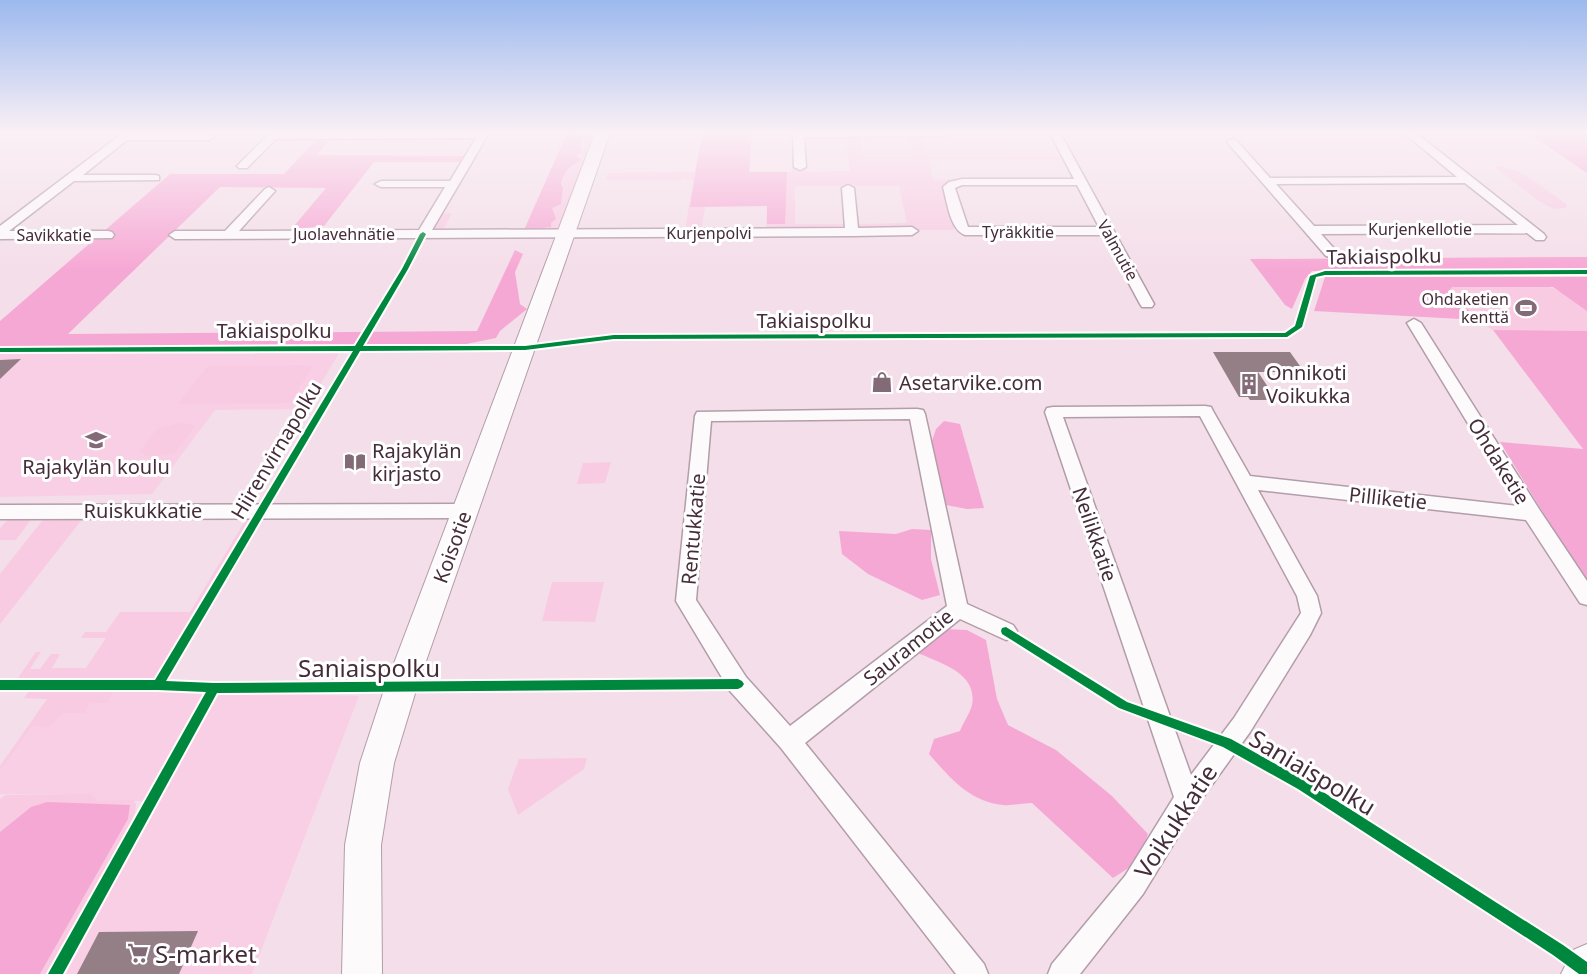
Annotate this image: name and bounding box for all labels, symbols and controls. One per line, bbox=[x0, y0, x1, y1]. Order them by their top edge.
street label: Valmutie bbox=[1092, 216, 1144, 284]
street label: Kurjenkellotie bbox=[1368, 218, 1472, 240]
street label: Tyräkkitie bbox=[982, 221, 1054, 243]
street label: Kurjenpolvi bbox=[666, 222, 752, 244]
street label: Juolavehnätie bbox=[291, 223, 395, 245]
street label: Savikkatie bbox=[16, 224, 92, 246]
street label: Takiaispolku bbox=[1326, 241, 1442, 271]
place label: Ohdaketien kenttä bbox=[1421, 288, 1509, 328]
sports icon: Ohdaketien kenttä bbox=[1514, 296, 1538, 320]
street label: Takiaispolku bbox=[756, 307, 872, 334]
street label: Takiaispolku bbox=[216, 317, 332, 344]
place label: Onnikoti Voikukka bbox=[1266, 359, 1350, 409]
place label: Asetarvike.com bbox=[899, 369, 1042, 396]
shop icon: Asetarvike.com bbox=[870, 370, 894, 394]
building icon: Onnikoti Voikukka bbox=[1237, 372, 1261, 396]
street label: Hiirenvirnapolku bbox=[224, 376, 328, 524]
street label: Ohdaketie bbox=[1462, 413, 1536, 509]
school or university icon: Rajakylän koulu bbox=[84, 428, 108, 452]
place label: Rajakylän kirjasto bbox=[372, 437, 462, 487]
library icon: Rajakylän kirjasto bbox=[343, 450, 367, 474]
place label: Rajakylän koulu bbox=[22, 453, 170, 480]
street label: Rentukkatie bbox=[675, 472, 711, 586]
street label: Pilliketie bbox=[1348, 480, 1428, 516]
street label: Neilikkatie bbox=[1066, 483, 1124, 585]
street label: Ruiskukkatie bbox=[84, 497, 202, 524]
street label: Koisotie bbox=[426, 507, 478, 587]
street label: Sauramotie bbox=[857, 602, 959, 692]
street label: Saniaispolku bbox=[298, 651, 440, 684]
street label: Saniaispolku bbox=[1244, 721, 1382, 823]
street label: Voikukkatie bbox=[1126, 758, 1224, 884]
place label: S-market bbox=[155, 937, 257, 970]
supermarket icon: S-market bbox=[126, 941, 150, 965]

